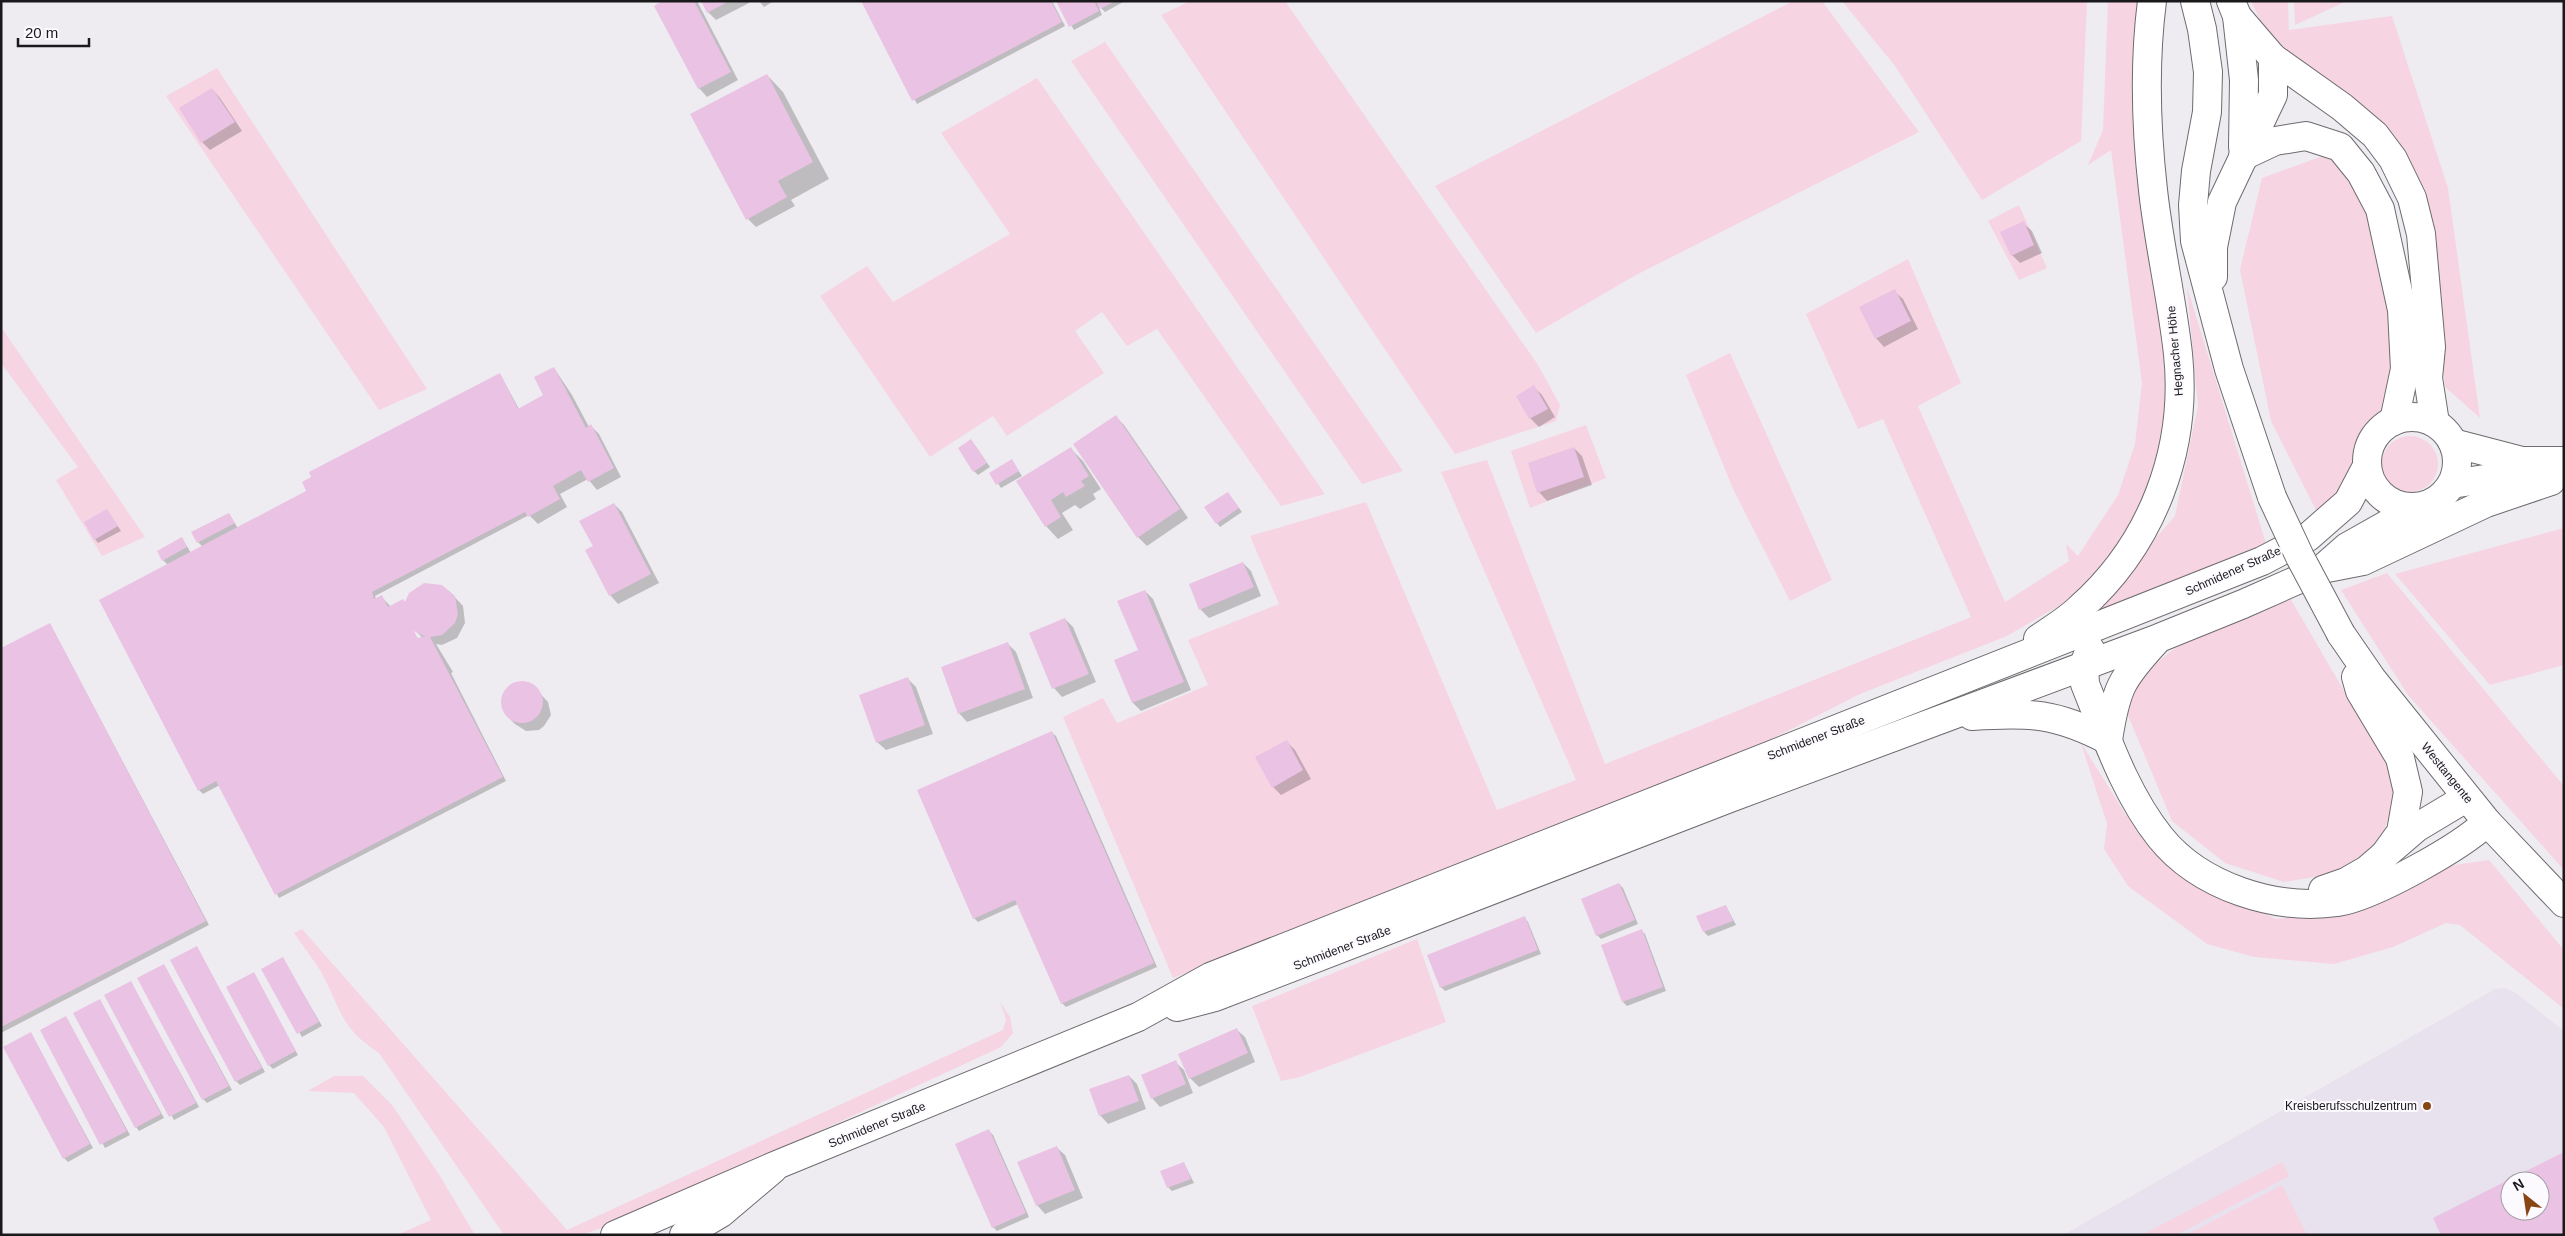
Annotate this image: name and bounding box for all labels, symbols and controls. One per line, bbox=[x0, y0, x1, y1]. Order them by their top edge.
scale bar bbox=[18, 15, 89, 47]
text: 20 m bbox=[25, 24, 58, 41]
street label: Hegnacher Höhe bbox=[2164, 305, 2186, 397]
street label: Schmidener Straße bbox=[2183, 543, 2283, 598]
street label: Schmidener Straße bbox=[1765, 713, 1867, 763]
street label: Westtangente bbox=[2418, 740, 2476, 806]
street label: Schmidener Straße bbox=[1291, 923, 1393, 973]
street label: Schmidener Straße bbox=[826, 1099, 928, 1151]
place label: Kreisberufsschulzentrum bbox=[2285, 1099, 2417, 1113]
marker: Kreisberufsschulzentrum bbox=[2421, 1100, 2433, 1112]
north arrow bbox=[2500, 1171, 2550, 1221]
text: N bbox=[2510, 1175, 2527, 1194]

